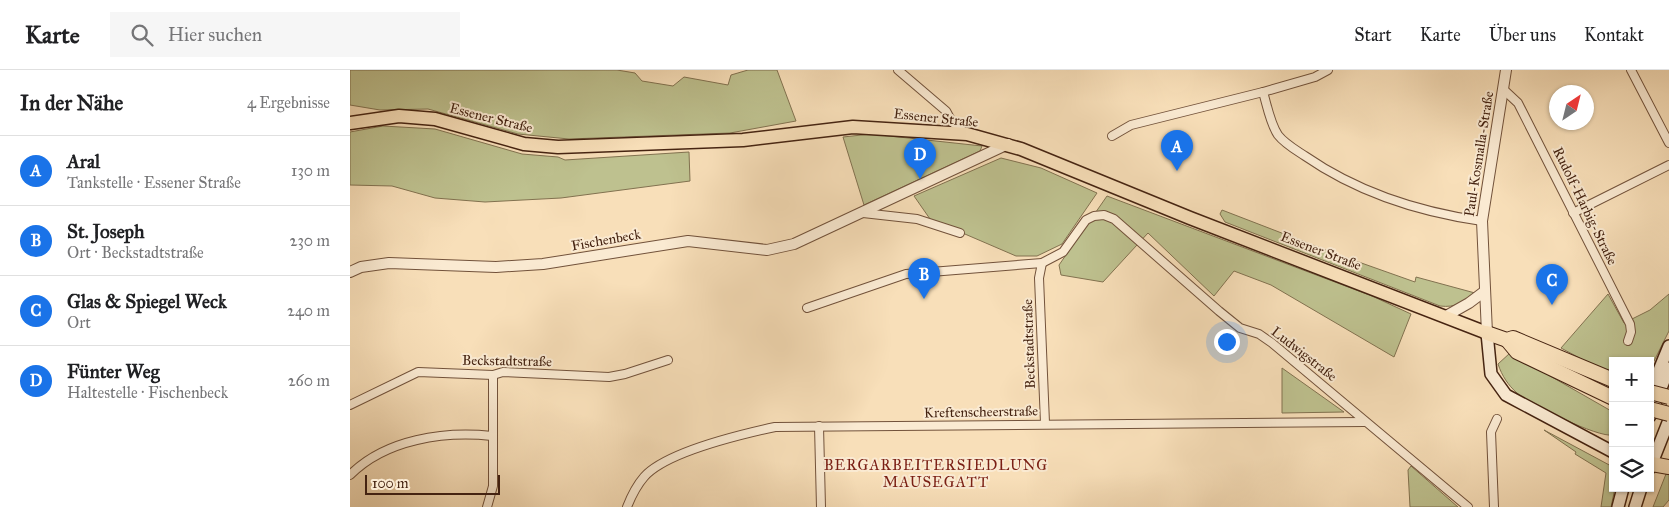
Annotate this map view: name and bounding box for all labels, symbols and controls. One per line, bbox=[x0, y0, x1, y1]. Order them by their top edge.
search box bbox=[110, 12, 460, 57]
text: Karte bbox=[25, 20, 80, 50]
icon: search bbox=[128, 21, 156, 49]
text: Hier suchen bbox=[168, 23, 262, 46]
text: Start bbox=[1354, 24, 1392, 46]
text: Karte bbox=[1420, 24, 1461, 46]
text: Über uns bbox=[1489, 24, 1556, 46]
text: Kontakt bbox=[1584, 24, 1644, 46]
north arrow bbox=[1549, 85, 1594, 130]
text: In der Nähe bbox=[20, 90, 123, 116]
street label: Paul-Kosmalla-Straße bbox=[1461, 90, 1497, 218]
text: 4 Ergebnisse bbox=[247, 93, 330, 112]
street label: Essener Straße bbox=[448, 99, 534, 137]
street label: Essener Straße bbox=[893, 105, 979, 131]
pin: A bbox=[1161, 130, 1193, 171]
pin: D bbox=[904, 138, 936, 179]
street label: Rudolf-Harbig-Straße bbox=[1549, 144, 1621, 268]
text: Aral bbox=[67, 150, 100, 173]
text: A bbox=[31, 161, 41, 180]
text: 130 m bbox=[291, 161, 330, 180]
text: Tankstelle · Essener Straße bbox=[67, 173, 241, 192]
text: St. Joseph bbox=[67, 220, 144, 243]
street label: Fischenbeck bbox=[570, 225, 643, 254]
street label: Essener Straße bbox=[1278, 228, 1364, 274]
text: B bbox=[31, 231, 41, 250]
text: 230 m bbox=[290, 231, 330, 250]
text: Ort · Beckstadtstraße bbox=[67, 243, 204, 262]
pin: B bbox=[908, 258, 940, 299]
pin: C bbox=[1536, 264, 1568, 305]
text: Glas & Spiegel Weck bbox=[67, 290, 227, 313]
street label: Beckstadtstraße bbox=[1019, 299, 1039, 389]
text: C bbox=[31, 301, 41, 320]
text: 240 m bbox=[287, 301, 330, 320]
text: Ort bbox=[67, 313, 91, 332]
street label: Ludwigstraße bbox=[1268, 323, 1340, 385]
your location bbox=[1214, 329, 1240, 355]
street label: Beckstadtstraße bbox=[462, 352, 552, 370]
map controls bbox=[1609, 357, 1654, 492]
button: + bbox=[1609, 357, 1654, 402]
text: Fünter Weg bbox=[67, 360, 160, 383]
text: D bbox=[30, 371, 42, 390]
text: 260 m bbox=[288, 371, 330, 390]
text: Haltestelle · Fischenbeck bbox=[67, 383, 228, 402]
button: − bbox=[1609, 402, 1654, 447]
street label: Kreftenscheerstraße bbox=[924, 403, 1038, 421]
button: layers bbox=[1609, 447, 1654, 492]
district label: BERGARBEITERSIEDLUNG MAUSEGATT bbox=[824, 456, 1048, 491]
scale bar bbox=[365, 472, 500, 495]
text: 100 m bbox=[372, 475, 409, 492]

